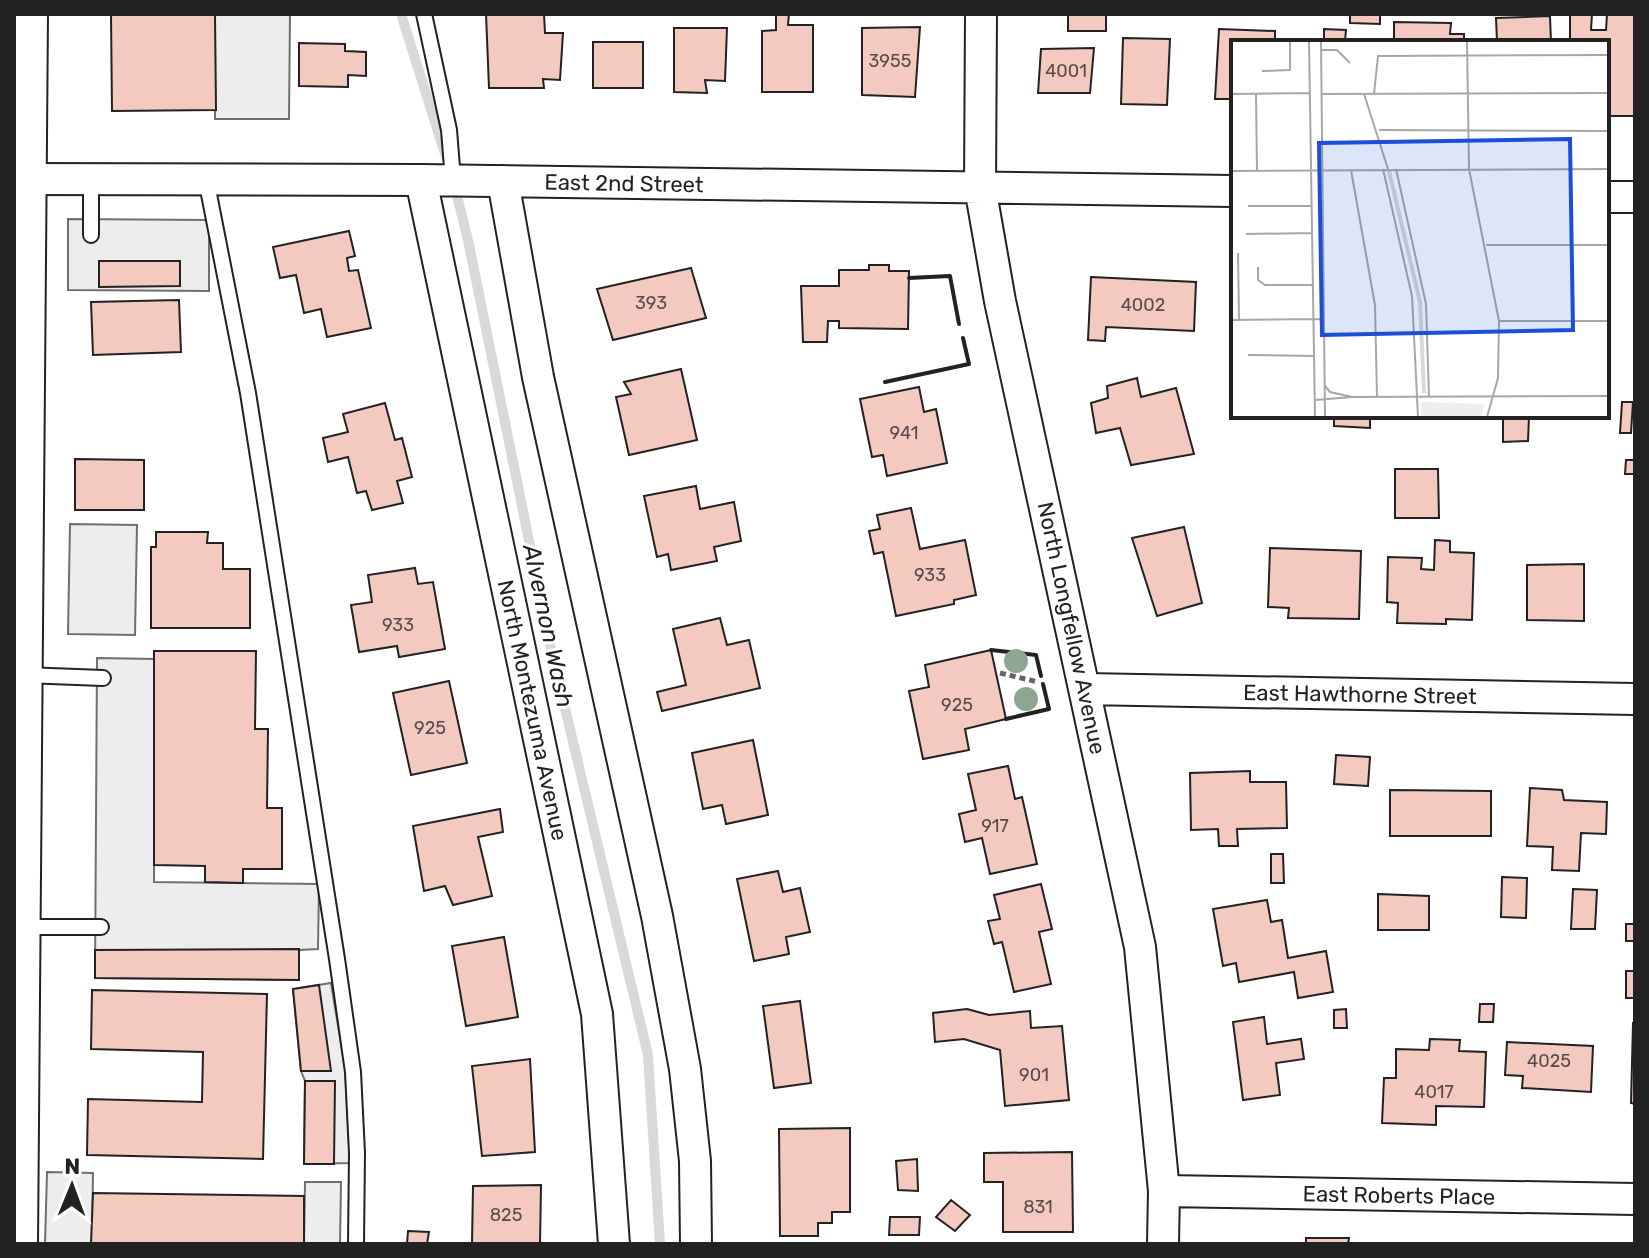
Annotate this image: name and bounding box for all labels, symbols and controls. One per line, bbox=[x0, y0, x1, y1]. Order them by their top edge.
inset map bbox=[1231, 40, 1609, 418]
house number: 3955 bbox=[869, 50, 911, 72]
house number: 4001 bbox=[1045, 60, 1087, 82]
street label: East 2nd Street bbox=[544, 169, 704, 198]
house number: 393 bbox=[635, 292, 667, 314]
house number: 4002 bbox=[1121, 294, 1165, 316]
house number: 941 bbox=[890, 422, 918, 444]
street label: North Longfellow Avenue bbox=[1032, 499, 1111, 757]
water label: Alvernon Wash bbox=[517, 540, 579, 710]
house number: 933 bbox=[914, 564, 946, 586]
street label: North Montezuma Avenue bbox=[492, 577, 573, 843]
house number: 933 bbox=[382, 614, 414, 636]
street label: East Hawthorne Street bbox=[1243, 679, 1477, 710]
house number: 925 bbox=[941, 694, 973, 716]
house number: 925 bbox=[414, 717, 446, 739]
house number: 917 bbox=[981, 815, 1009, 837]
house number: 4025 bbox=[1527, 1050, 1571, 1072]
house number: 901 bbox=[1019, 1064, 1049, 1086]
house number: 4017 bbox=[1414, 1081, 1454, 1103]
north arrow bbox=[32, 1146, 112, 1226]
text: N bbox=[64, 1153, 80, 1180]
street label: East Roberts Place bbox=[1302, 1180, 1496, 1211]
house number: 831 bbox=[1023, 1196, 1053, 1218]
house number: 825 bbox=[490, 1204, 522, 1226]

